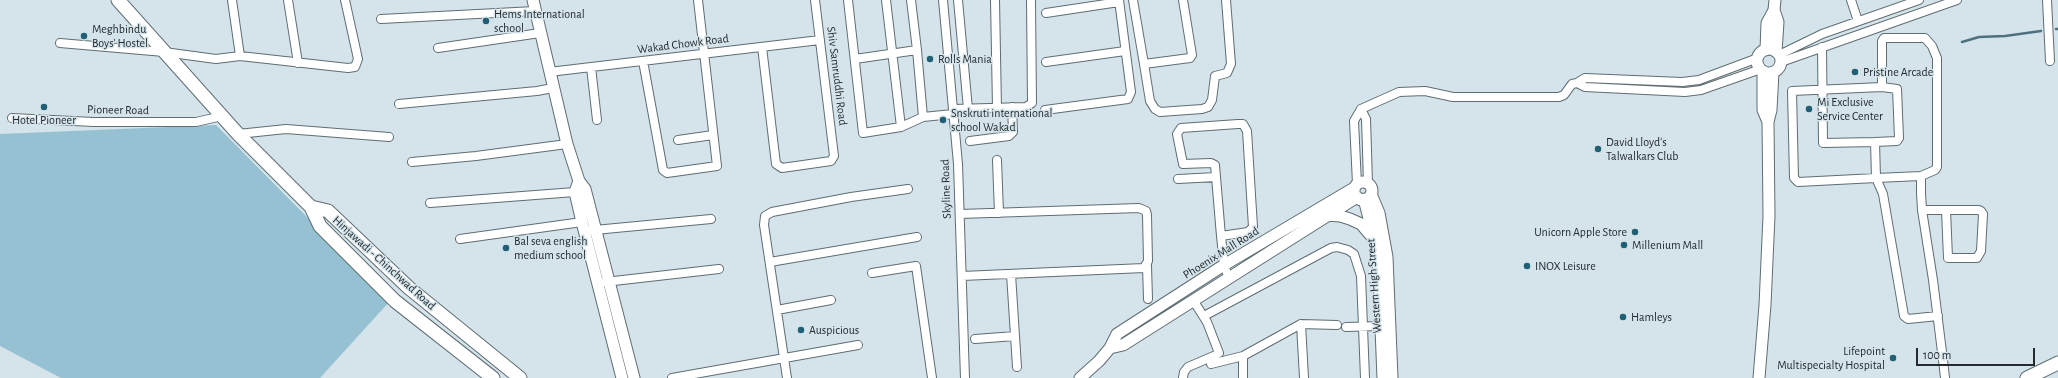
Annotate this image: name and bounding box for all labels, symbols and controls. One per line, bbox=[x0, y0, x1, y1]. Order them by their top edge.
place label: Hems International school bbox=[494, 7, 585, 35]
marker: Hems International school bbox=[481, 16, 491, 26]
place label: Meghbindu Boys' Hostel bbox=[92, 22, 148, 50]
street label: Shiv Samruddhi Road bbox=[824, 26, 850, 126]
marker: Meghbindu Boys' Hostel bbox=[79, 31, 89, 41]
street label: Wakad Chowk Road bbox=[636, 31, 730, 57]
place label: Rolls Mania bbox=[938, 52, 992, 66]
marker: Rolls Mania bbox=[925, 54, 935, 64]
place label: Pristine Arcade bbox=[1863, 65, 1933, 79]
marker: Pristine Arcade bbox=[1850, 67, 1860, 77]
place label: Mi Exclusive Service Center bbox=[1817, 95, 1883, 123]
marker: Hotel Pioneer bbox=[39, 102, 49, 112]
street label: Pioneer Road bbox=[87, 102, 149, 118]
marker: Mi Exclusive Service Center bbox=[1804, 104, 1814, 114]
place label: Snskruti international school Wakad bbox=[951, 106, 1052, 134]
place label: Hotel Pioneer bbox=[12, 113, 76, 127]
marker: Snskruti international school Wakad bbox=[938, 115, 948, 125]
place label: David Lloyd's Talwalkars Club bbox=[1606, 135, 1678, 163]
marker: David Lloyd's Talwalkars Club bbox=[1593, 144, 1603, 154]
street label: Skyline Road bbox=[938, 159, 954, 219]
street label: Hinjawadi - Chinchwad Road bbox=[329, 213, 439, 313]
street label: Phoenix Mall Road bbox=[1180, 224, 1262, 282]
place label: Unicorn Apple Store bbox=[1534, 225, 1627, 239]
marker: Unicorn Apple Store bbox=[1630, 227, 1640, 237]
place label: Bal seva english medium school bbox=[514, 234, 587, 262]
street label: Western High Street bbox=[1364, 238, 1384, 334]
place label: Millenium Mall bbox=[1632, 238, 1703, 252]
marker: Millenium Mall bbox=[1619, 240, 1629, 250]
marker: Bal seva english medium school bbox=[501, 243, 511, 253]
place label: INOX Leisure bbox=[1535, 259, 1596, 273]
marker: INOX Leisure bbox=[1522, 261, 1532, 271]
place label: Hamleys bbox=[1631, 310, 1672, 324]
marker: Hamleys bbox=[1618, 312, 1628, 322]
place label: Auspicious bbox=[809, 323, 859, 337]
marker: Auspicious bbox=[796, 325, 806, 335]
scale bar bbox=[1918, 340, 2037, 366]
place label: Lifepoint Multispecialty Hospital bbox=[1777, 344, 1885, 372]
text: 100 m bbox=[1923, 349, 1951, 361]
marker: Lifepoint Multispecialty Hospital bbox=[1888, 353, 1898, 363]

